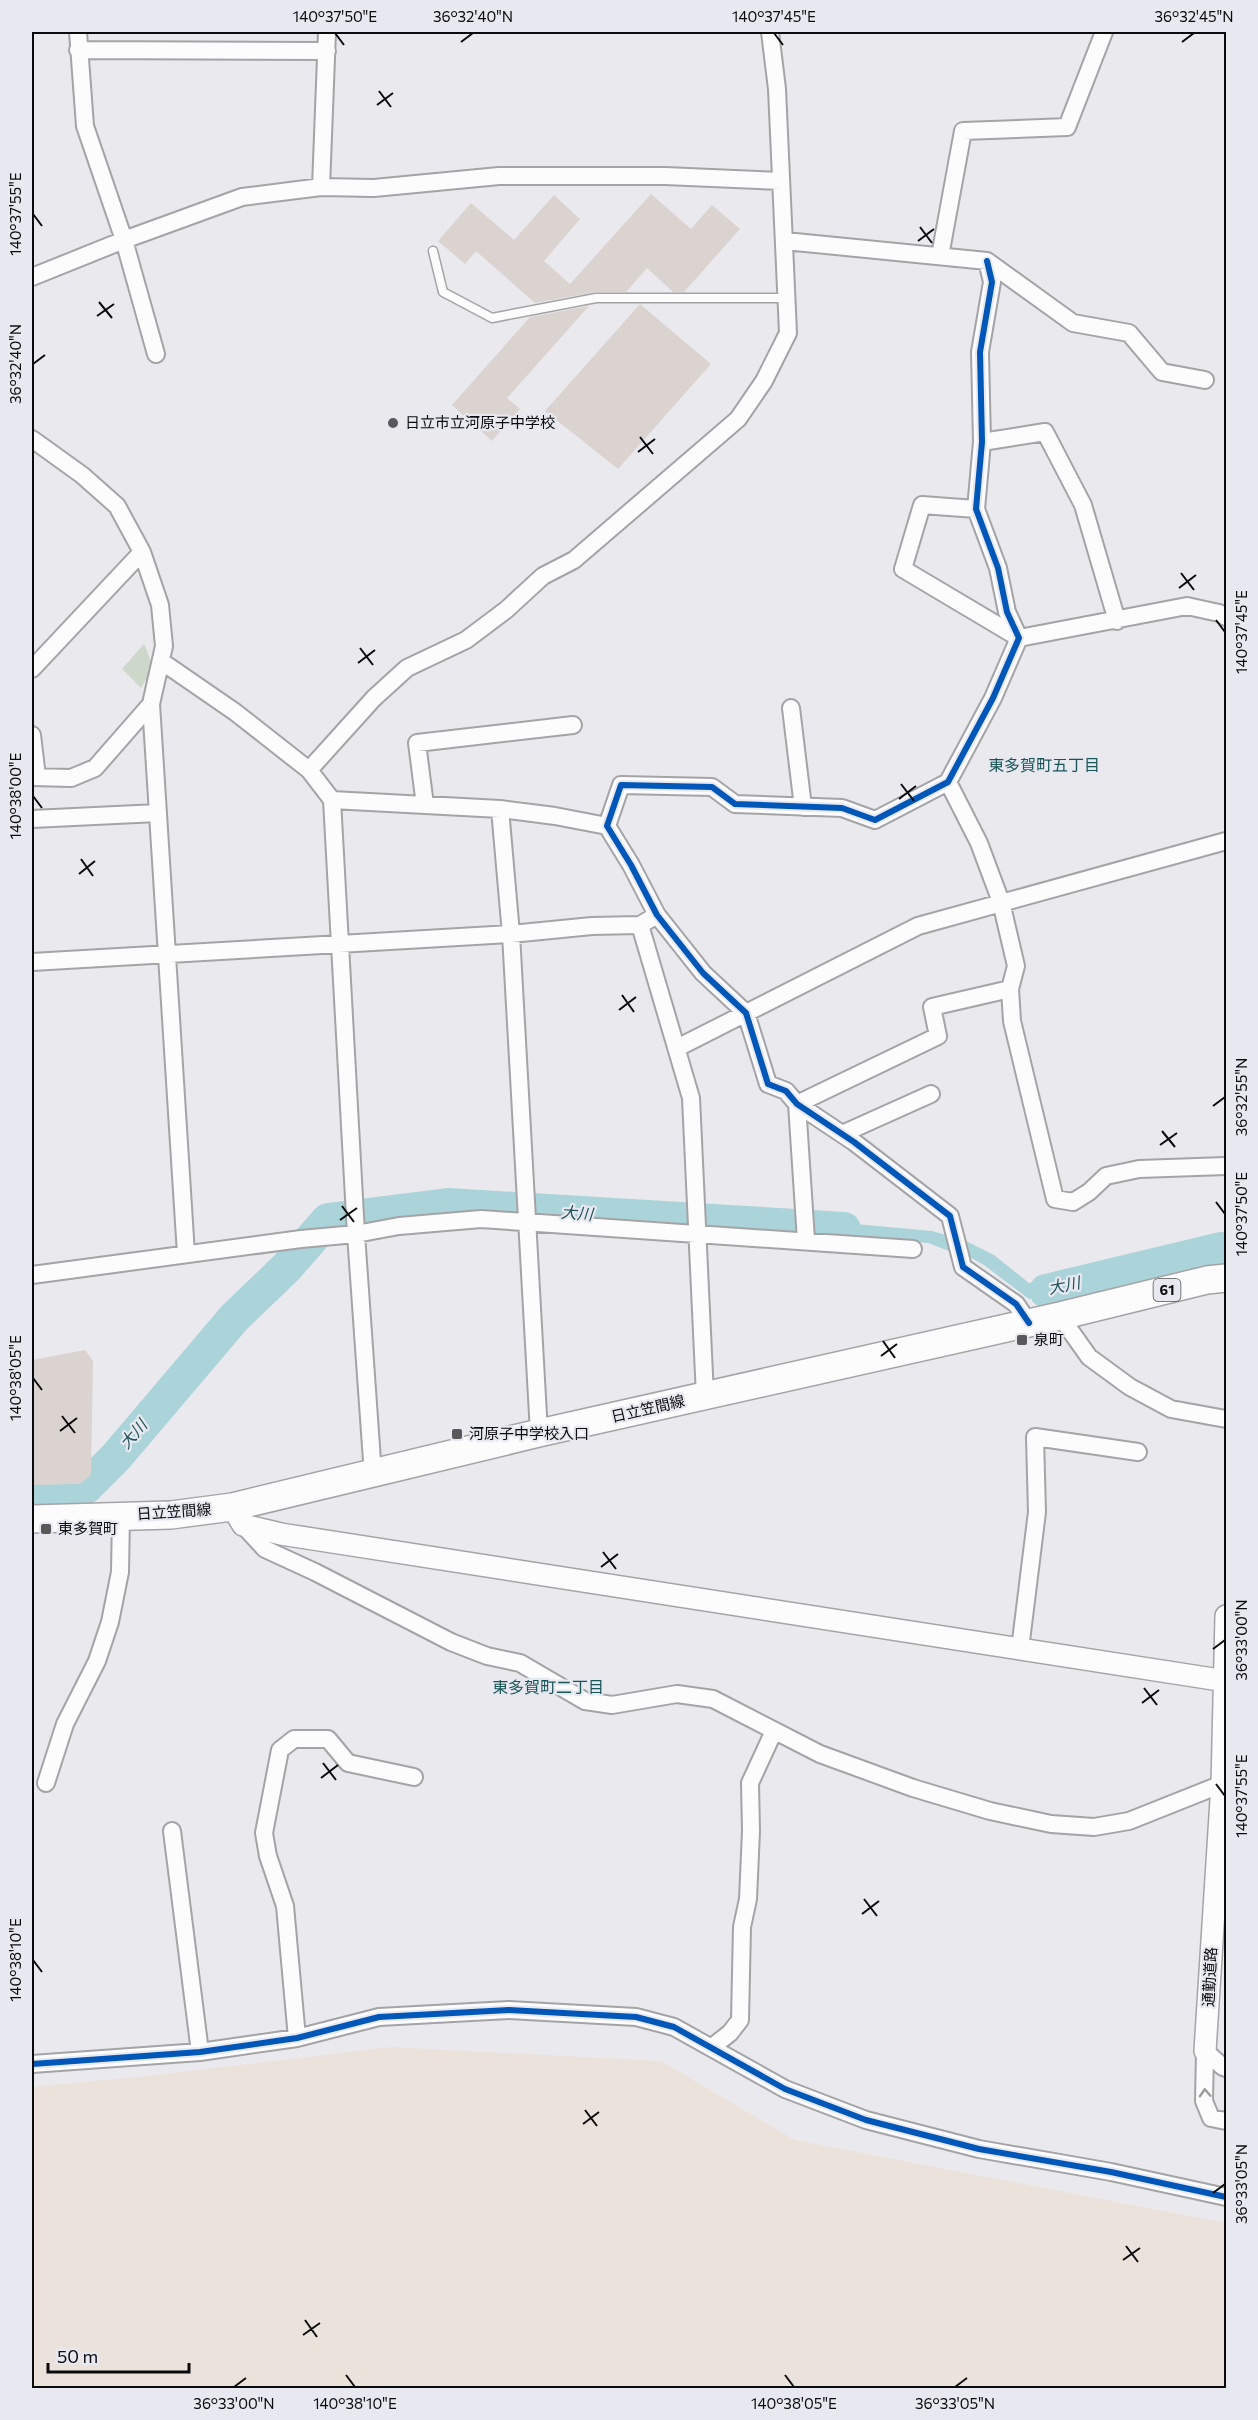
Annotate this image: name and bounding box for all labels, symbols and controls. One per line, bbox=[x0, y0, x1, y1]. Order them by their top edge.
text: 140°37'50"E bbox=[293, 7, 377, 25]
text: 36°32'40"N bbox=[433, 7, 513, 25]
text: 140°37'45"E bbox=[732, 7, 816, 25]
text: 36°32'45"N bbox=[1154, 7, 1234, 25]
text: 140°37'55"E bbox=[6, 172, 24, 256]
text: 36°32'40"N bbox=[6, 324, 24, 404]
place label: 日立市立河原子中学校 bbox=[405, 413, 555, 431]
marker: 日立市立河原子中学校 bbox=[386, 416, 400, 430]
text: 140°37'45"E bbox=[1232, 590, 1250, 674]
text: 140°38'00"E bbox=[6, 752, 24, 839]
district label: 東多賀町五丁目 bbox=[988, 755, 1100, 774]
text: 36°32'55"N bbox=[1232, 1058, 1250, 1136]
text: 140°37'50"E bbox=[1232, 1172, 1250, 1256]
water label: 大川 bbox=[560, 1202, 596, 1223]
water label: 大川 bbox=[1046, 1272, 1083, 1297]
road number: 61 bbox=[1154, 1279, 1180, 1301]
place label: 泉町 bbox=[1034, 1330, 1064, 1348]
marker: 泉町 bbox=[1015, 1333, 1029, 1347]
text: 140°38'05"E bbox=[6, 1335, 24, 1421]
street label: 日立笠間線 bbox=[609, 1391, 686, 1425]
water label: 大川 bbox=[115, 1414, 152, 1452]
place label: 河原子中学校入口 bbox=[469, 1424, 589, 1442]
marker: 河原子中学校入口 bbox=[450, 1427, 464, 1441]
street label: 日立笠間線 bbox=[136, 1499, 212, 1523]
place label: 東多賀町 bbox=[58, 1519, 118, 1537]
marker: 東多賀町 bbox=[39, 1522, 53, 1536]
text: 36°33'00"N bbox=[1232, 1599, 1250, 1681]
district label: 東多賀町二丁目 bbox=[492, 1677, 604, 1696]
text: 140°37'55"E bbox=[1232, 1754, 1250, 1838]
text: 140°38'10"E bbox=[6, 1918, 24, 2002]
street label: 通勤道路 bbox=[1198, 1947, 1220, 2007]
one-way arrow bbox=[1198, 2088, 1211, 2097]
text: 36°33'05"N bbox=[1232, 2144, 1250, 2224]
scale bar bbox=[48, 2336, 189, 2374]
text: 50 m bbox=[57, 2345, 98, 2367]
text: 36°33'00"N bbox=[193, 2394, 275, 2412]
text: 140°38'10"E bbox=[313, 2394, 397, 2412]
text: 140°38'05"E bbox=[751, 2394, 837, 2412]
text: 36°33'05"N bbox=[915, 2394, 995, 2412]

